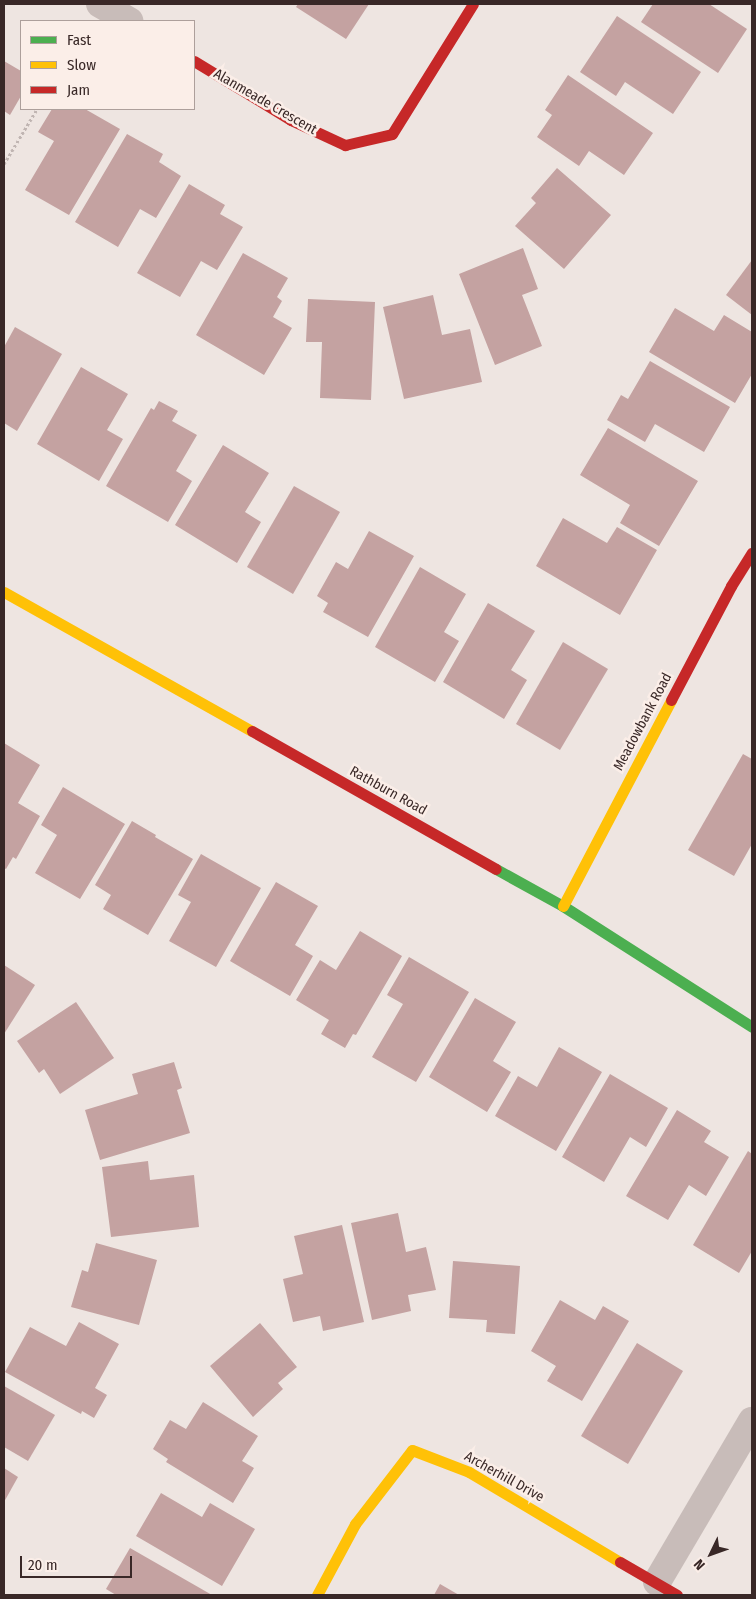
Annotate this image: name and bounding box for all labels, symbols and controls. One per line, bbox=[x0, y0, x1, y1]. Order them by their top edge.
legend bbox=[20, 20, 195, 110]
text: Fast bbox=[67, 31, 91, 49]
text: Slow bbox=[67, 56, 96, 74]
street label: Alanmeade Crescent bbox=[210, 66, 320, 138]
text: Jam bbox=[67, 81, 90, 99]
street label: Meadowbank Road bbox=[610, 670, 676, 774]
street label: Rathburn Road bbox=[346, 763, 430, 819]
street label: Archerhill Drive bbox=[461, 1448, 547, 1506]
north arrow bbox=[686, 1529, 736, 1579]
scale bar bbox=[22, 1546, 135, 1578]
text: 20 m bbox=[28, 1556, 58, 1574]
text: N bbox=[690, 1556, 709, 1573]

